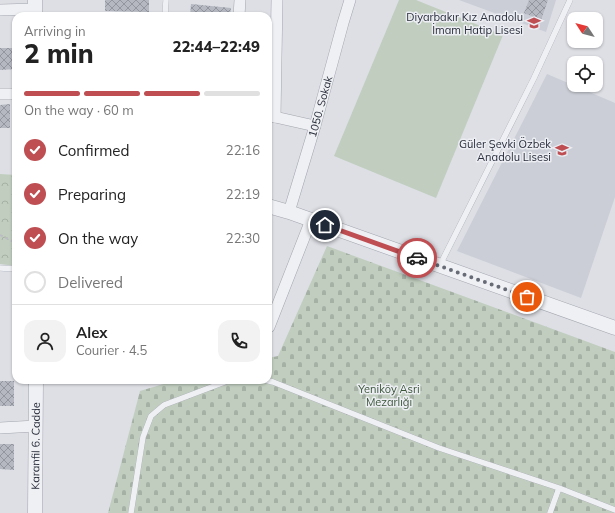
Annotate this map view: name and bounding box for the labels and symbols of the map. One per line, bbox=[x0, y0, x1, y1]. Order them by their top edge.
place label: Diyarbakır Kız Anadolu İmam Hatip Lisesi bbox=[406, 10, 523, 37]
north arrow bbox=[567, 12, 603, 48]
school or university icon: Diyarbakır Kız Anadolu İmam Hatip Lisesi bbox=[526, 15, 542, 31]
street label: 1050. Sokak bbox=[305, 74, 335, 139]
place label: Güler Şevki Özbek Anadolu Lisesi bbox=[459, 137, 551, 164]
school or university icon: Güler Şevki Özbek Anadolu Lisesi bbox=[554, 142, 570, 158]
pin bbox=[308, 208, 342, 242]
courier bbox=[397, 238, 437, 278]
pin bbox=[510, 280, 544, 314]
park label: Yeniköy Asri Mezarlığı bbox=[357, 382, 420, 409]
street label: Karanfil 6. Cadde bbox=[28, 402, 43, 490]

